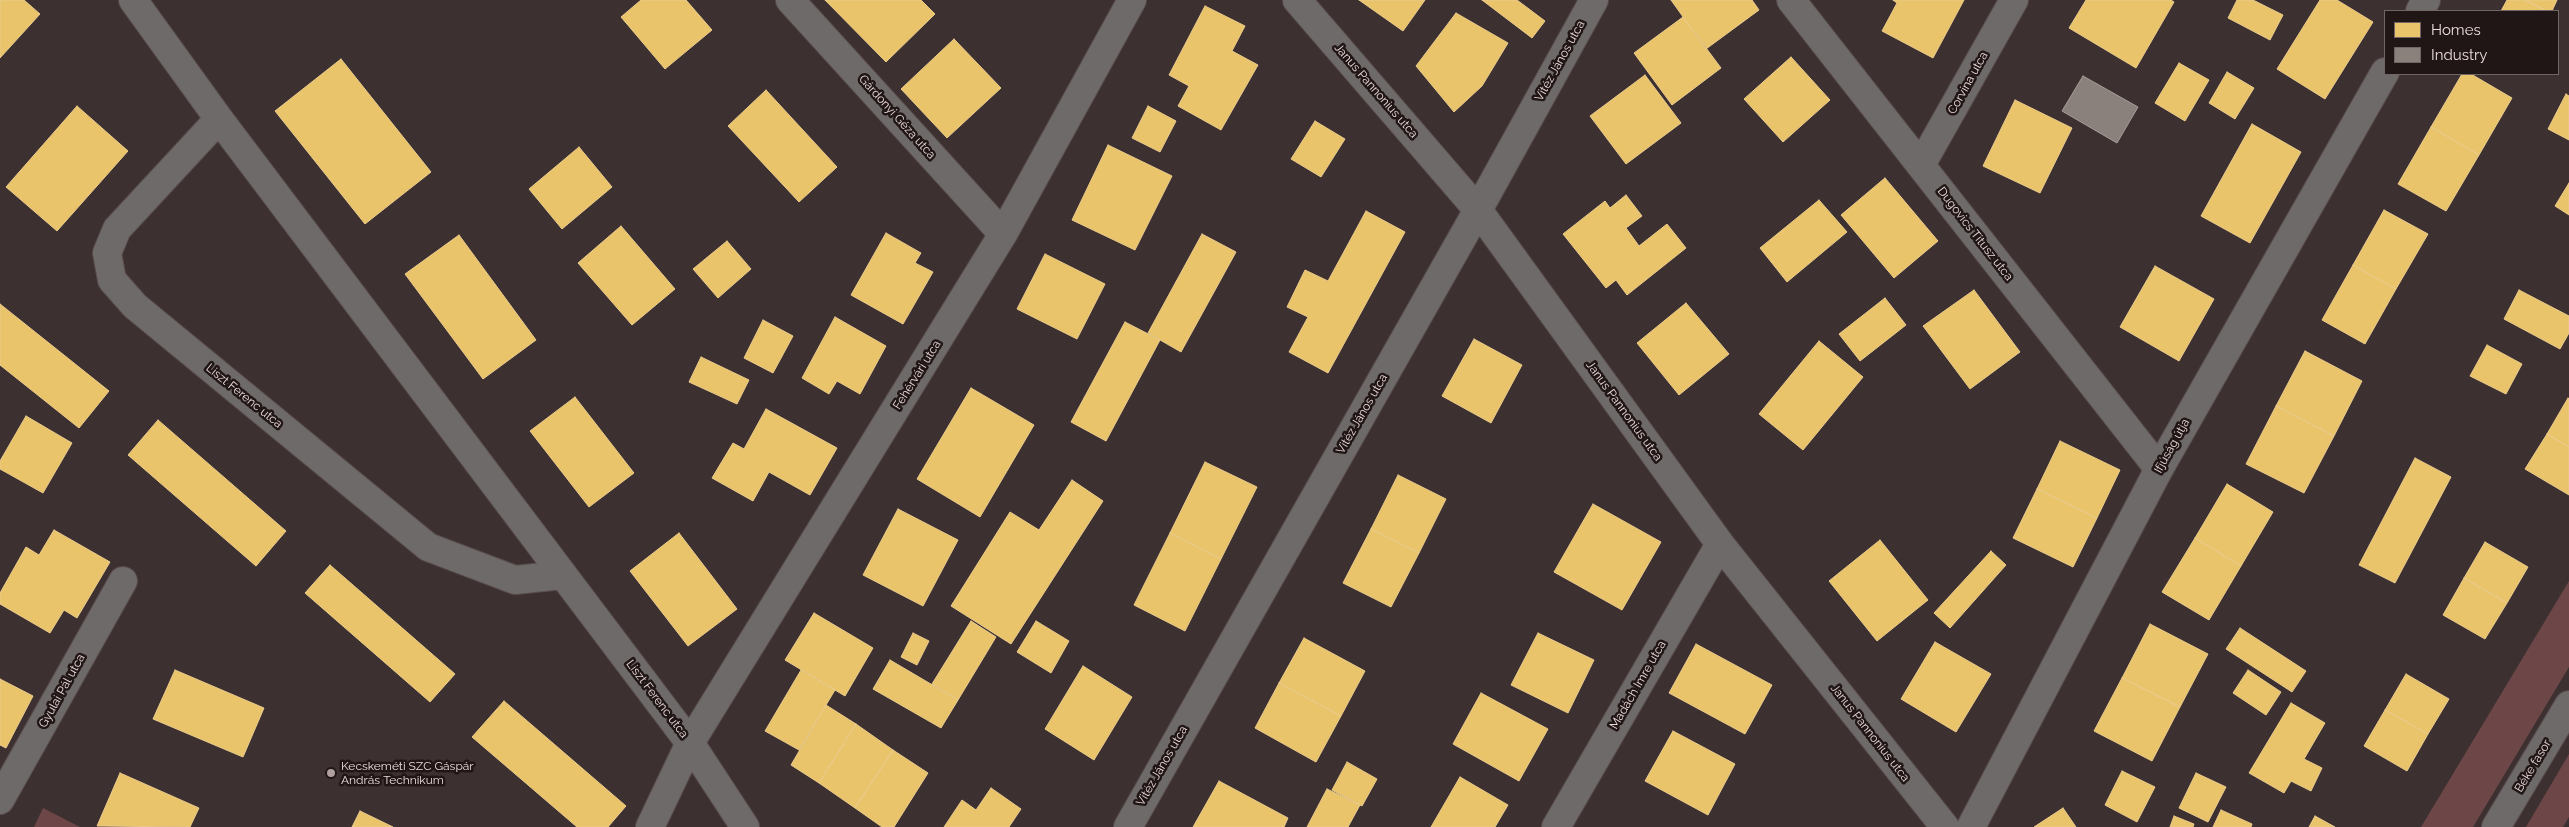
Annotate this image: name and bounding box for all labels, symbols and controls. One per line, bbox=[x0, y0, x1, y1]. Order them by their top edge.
legend bbox=[2384, 10, 2559, 75]
street label: Vitéz János utca bbox=[1532, 18, 1588, 104]
text: Homes bbox=[2431, 21, 2481, 39]
street label: Janus Pannonius utca bbox=[1331, 41, 1421, 141]
text: Industry bbox=[2431, 46, 2487, 64]
street label: Corvina utca bbox=[1945, 49, 1991, 117]
street label: Gárdonyi Géza utca bbox=[855, 72, 939, 162]
street label: Dugovics Titusz utca bbox=[1934, 184, 2016, 284]
street label: Fehérvári utca bbox=[890, 338, 944, 412]
street label: Janus Pannonius utca bbox=[1583, 358, 1665, 464]
street label: Liszt Ferenc utca bbox=[203, 361, 285, 431]
street label: Vitéz János utca bbox=[1333, 371, 1391, 457]
street label: Ifjúság útja bbox=[2151, 416, 2193, 476]
street label: Madách Imre utca bbox=[1607, 638, 1669, 732]
street label: Gyulai Pál utca bbox=[36, 652, 88, 730]
street label: Liszt Ferenc utca bbox=[623, 657, 691, 741]
street label: Janus Pannonius utca bbox=[1827, 681, 1913, 785]
street label: Vitéz János utca bbox=[1133, 723, 1191, 809]
street label: Béke fasor bbox=[2512, 737, 2554, 795]
place label: Kecskeméti SZC Gáspár András Technikum bbox=[341, 759, 474, 787]
marker: Kecskeméti SZC Gáspár András Technikum bbox=[325, 767, 337, 779]

